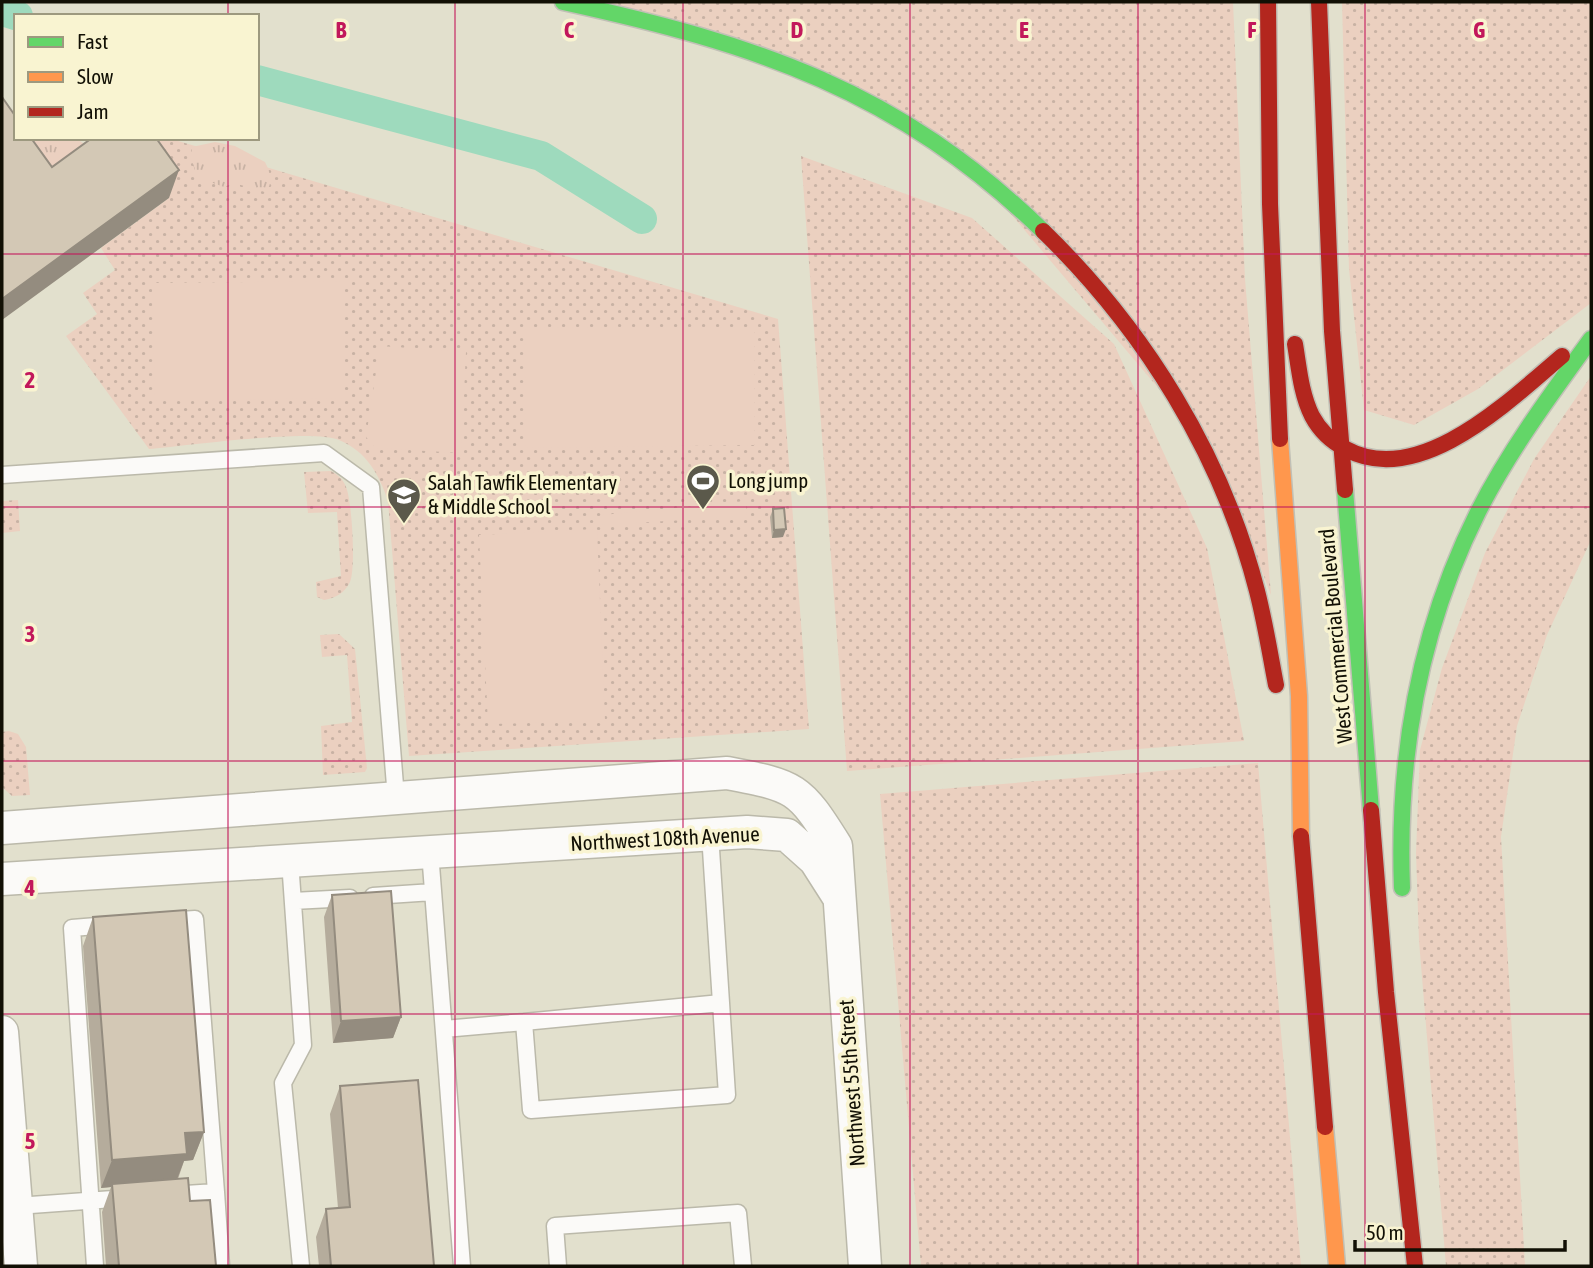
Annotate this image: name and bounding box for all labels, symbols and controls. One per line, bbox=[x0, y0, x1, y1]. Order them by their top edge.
legend bbox=[14, 14, 259, 140]
text: B bbox=[336, 17, 347, 43]
text: C bbox=[564, 17, 575, 43]
text: D bbox=[791, 17, 804, 43]
text: E bbox=[1019, 17, 1029, 43]
text: F bbox=[1247, 17, 1257, 43]
text: G bbox=[1473, 17, 1485, 43]
text: Fast bbox=[77, 29, 108, 53]
text: Slow bbox=[77, 64, 114, 88]
text: Jam bbox=[77, 99, 109, 123]
text: 2 bbox=[25, 367, 35, 393]
sports icon: Long jump bbox=[684, 462, 722, 511]
place label: Long jump bbox=[728, 468, 808, 492]
place label: Salah Tawfik Elementary & Middle School bbox=[428, 470, 617, 518]
school or university icon: Salah Tawfik Elementary & Middle School bbox=[385, 476, 423, 525]
street label: West Commercial Boulevard bbox=[1314, 528, 1356, 745]
text: 3 bbox=[25, 621, 35, 647]
street label: Northwest 108th Avenue bbox=[570, 821, 760, 855]
text: 4 bbox=[24, 875, 36, 901]
street label: Northwest 55th Street bbox=[833, 999, 869, 1168]
text: 5 bbox=[25, 1128, 36, 1154]
scale bar bbox=[1355, 1208, 1565, 1252]
text: 50 m bbox=[1366, 1220, 1404, 1244]

